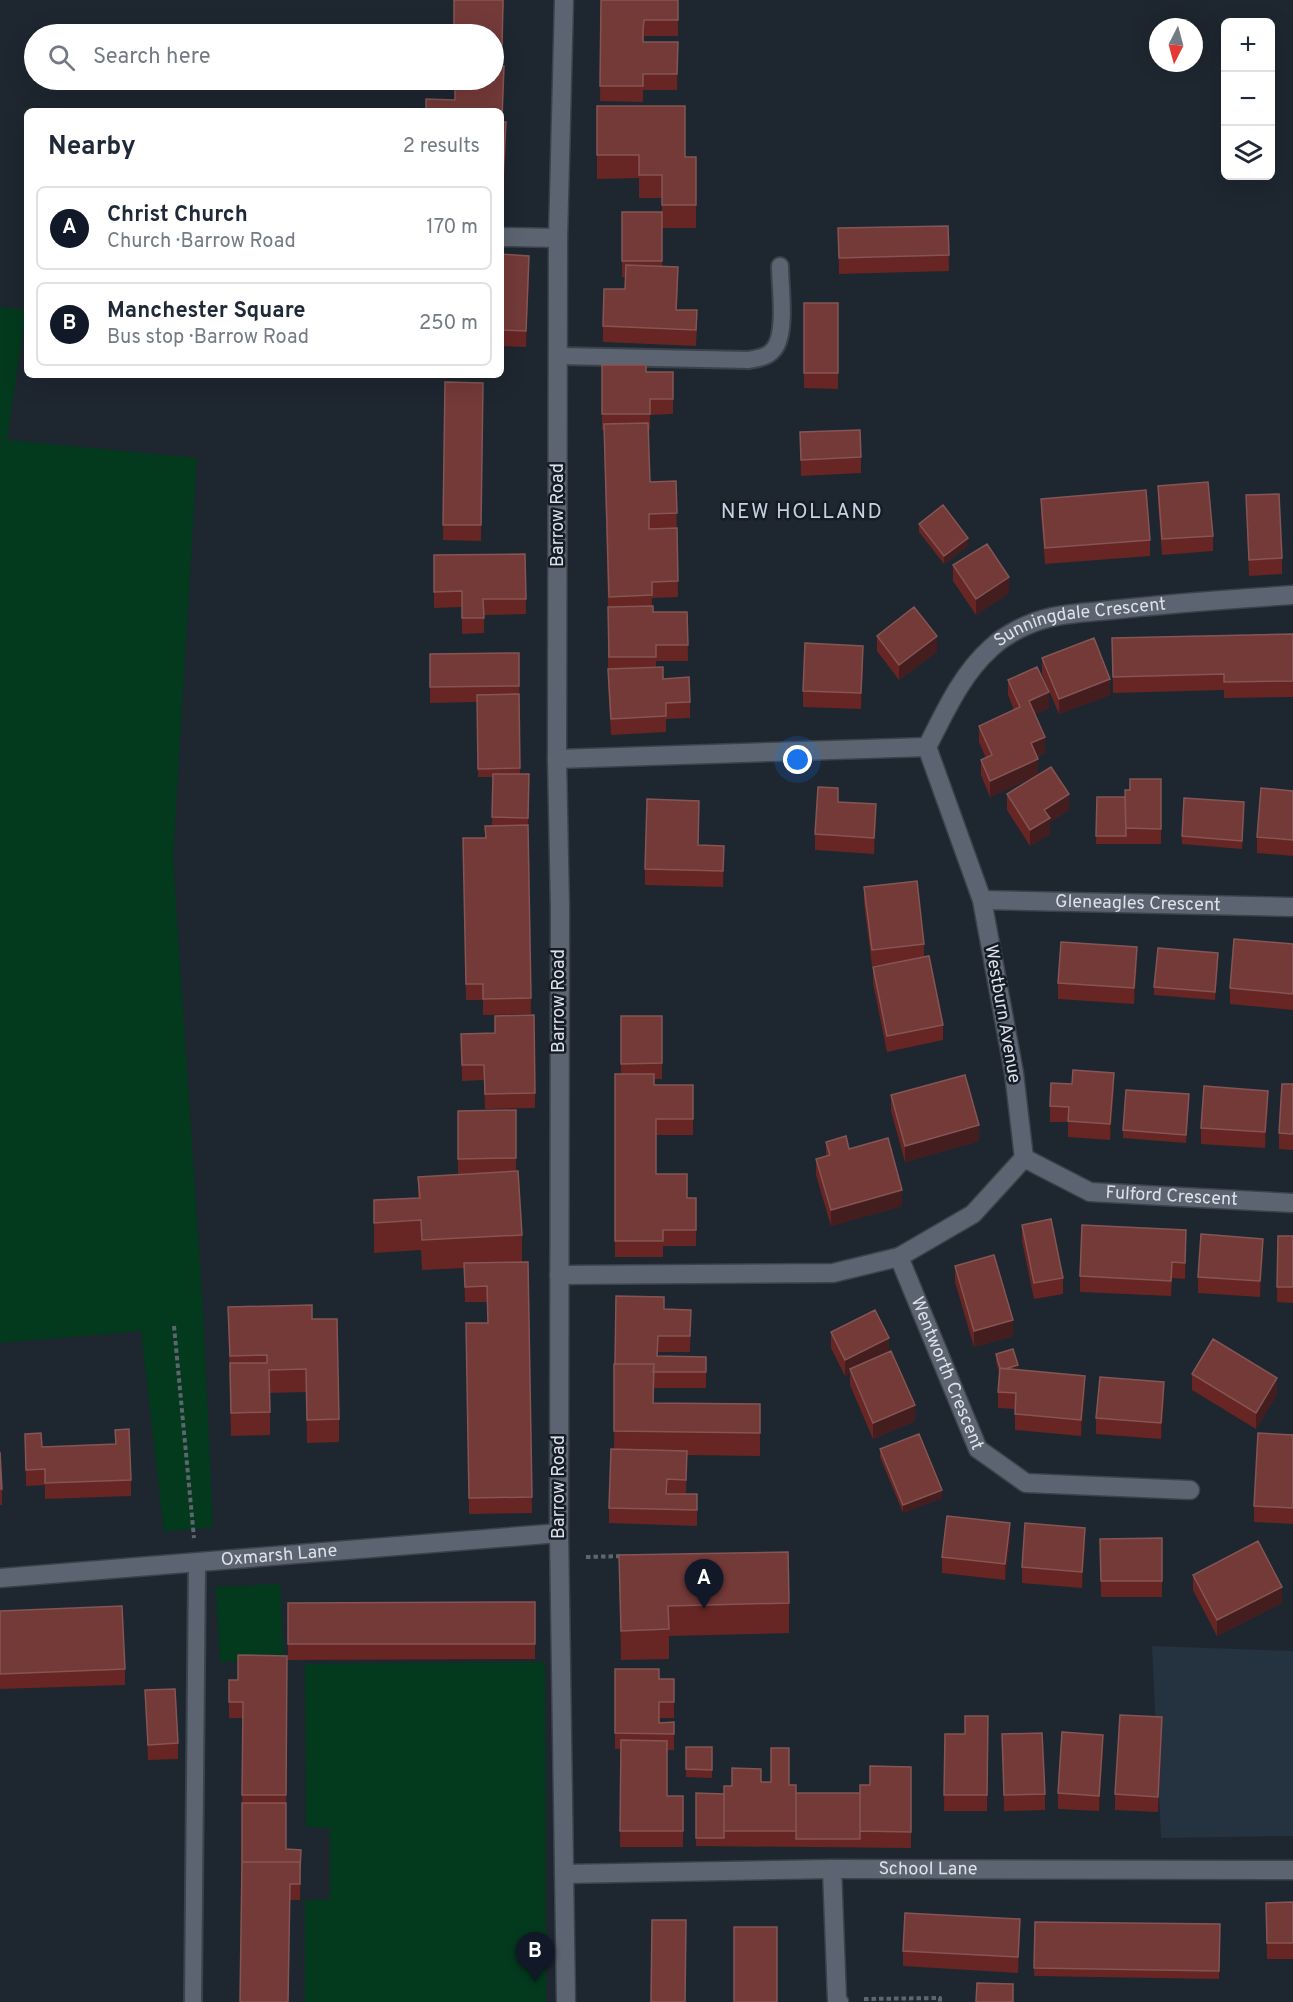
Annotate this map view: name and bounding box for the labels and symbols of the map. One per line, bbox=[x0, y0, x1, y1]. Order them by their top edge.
north arrow bbox=[1149, 18, 1203, 72]
street label: Barrow Road bbox=[547, 463, 570, 567]
district label: NEW HOLLAND bbox=[721, 499, 883, 526]
street label: Sunningdale Crescent bbox=[989, 593, 1167, 653]
your location bbox=[783, 745, 812, 774]
street label: Gleneagles Crescent bbox=[1055, 890, 1221, 917]
street label: Westburn Avenue bbox=[979, 943, 1025, 1085]
street label: Barrow Road bbox=[548, 949, 571, 1053]
street label: Fulford Crescent bbox=[1105, 1181, 1238, 1211]
street label: Wentworth Crescent bbox=[905, 1294, 989, 1453]
street label: Barrow Road bbox=[548, 1435, 571, 1539]
street label: Oxmarsh Lane bbox=[220, 1539, 338, 1572]
pin: A bbox=[684, 1560, 724, 1609]
street label: School Lane bbox=[878, 1858, 978, 1881]
pin: B bbox=[516, 1932, 554, 1982]

